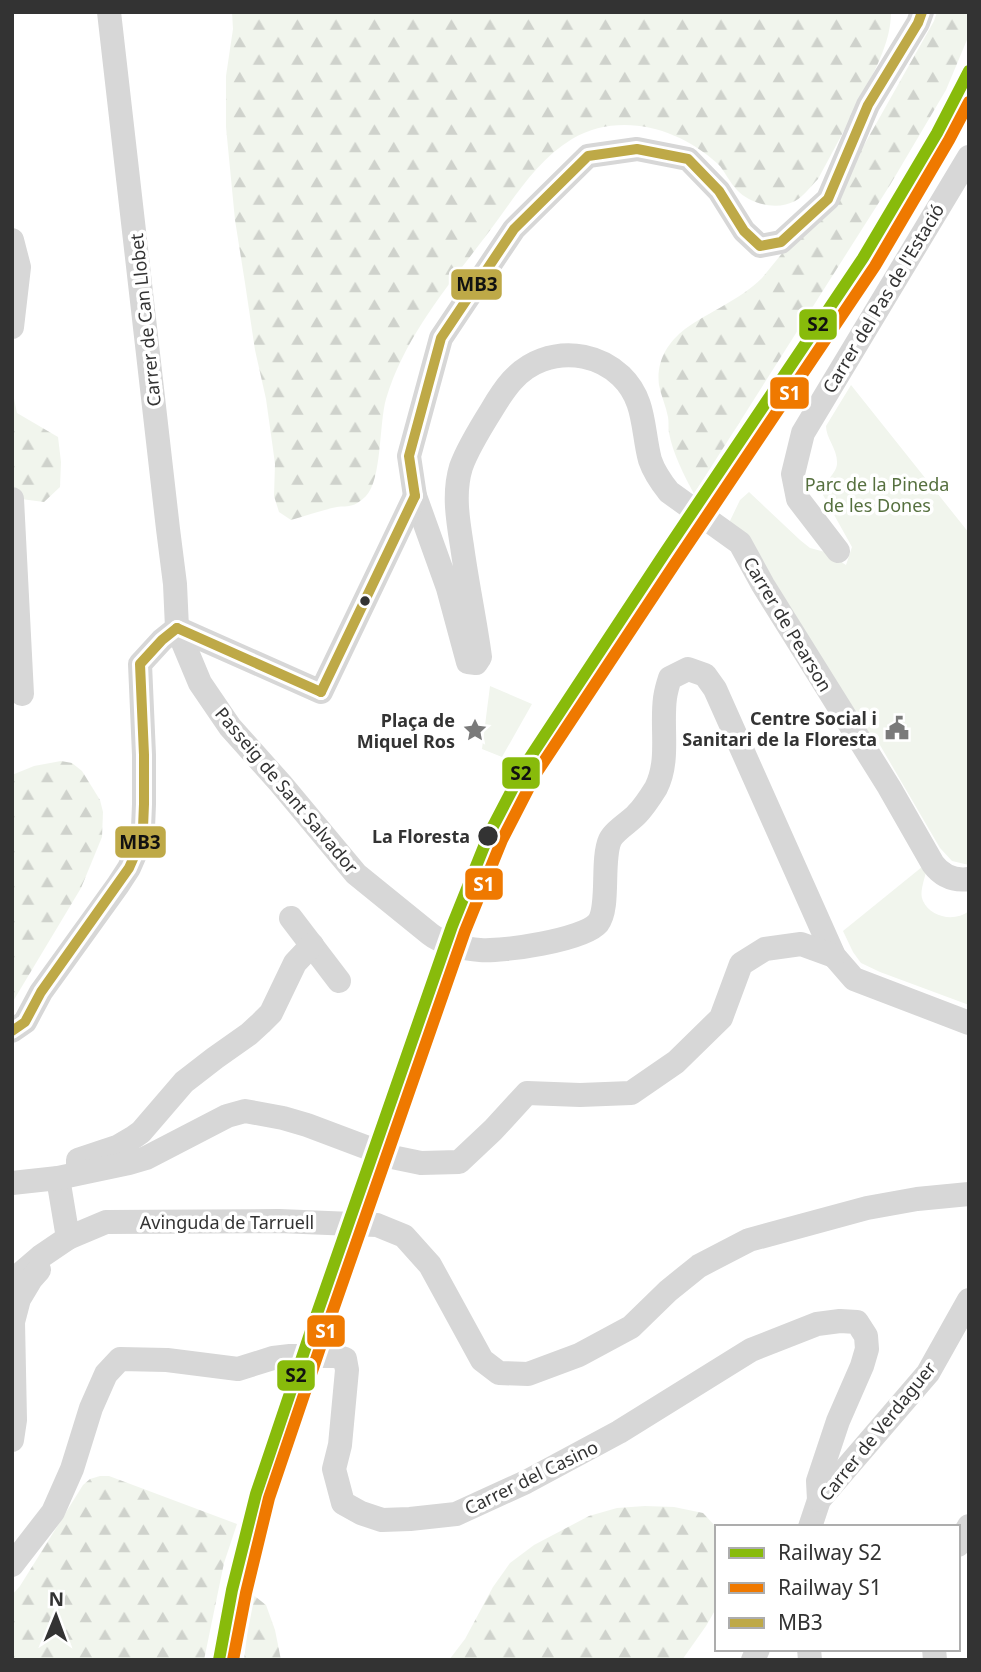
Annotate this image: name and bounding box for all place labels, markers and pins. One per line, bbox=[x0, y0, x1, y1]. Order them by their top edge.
unlabelled marker bbox=[358, 594, 372, 608]
place label: Centre Social i Sanitari de la Floresta bbox=[682, 706, 877, 751]
place label: Plaça de Miquel Ros bbox=[357, 708, 455, 753]
public building icon: Centre Social i Sanitari de la Floresta bbox=[883, 714, 911, 742]
place icon: Plaça de Miquel Ros bbox=[461, 716, 489, 744]
place label: La Floresta bbox=[372, 824, 470, 848]
marker: La Floresta bbox=[476, 824, 500, 848]

